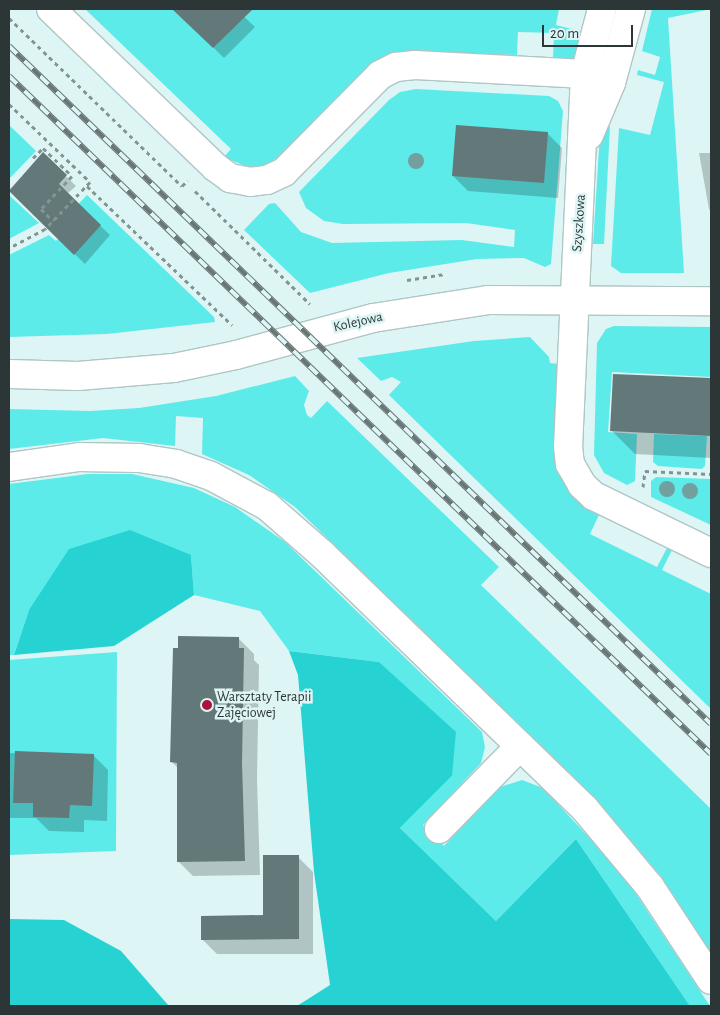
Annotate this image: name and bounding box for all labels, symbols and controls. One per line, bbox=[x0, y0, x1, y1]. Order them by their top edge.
scale bar bbox=[545, 15, 636, 47]
text: 20 m bbox=[550, 26, 579, 41]
street label: Szyszkowa bbox=[569, 194, 589, 252]
street label: Kolejowa bbox=[332, 308, 384, 336]
place label: Warsztaty Terapii Zajęciowej bbox=[217, 689, 311, 722]
marker: Warsztaty Terapii Zajęciowej bbox=[201, 699, 213, 711]

